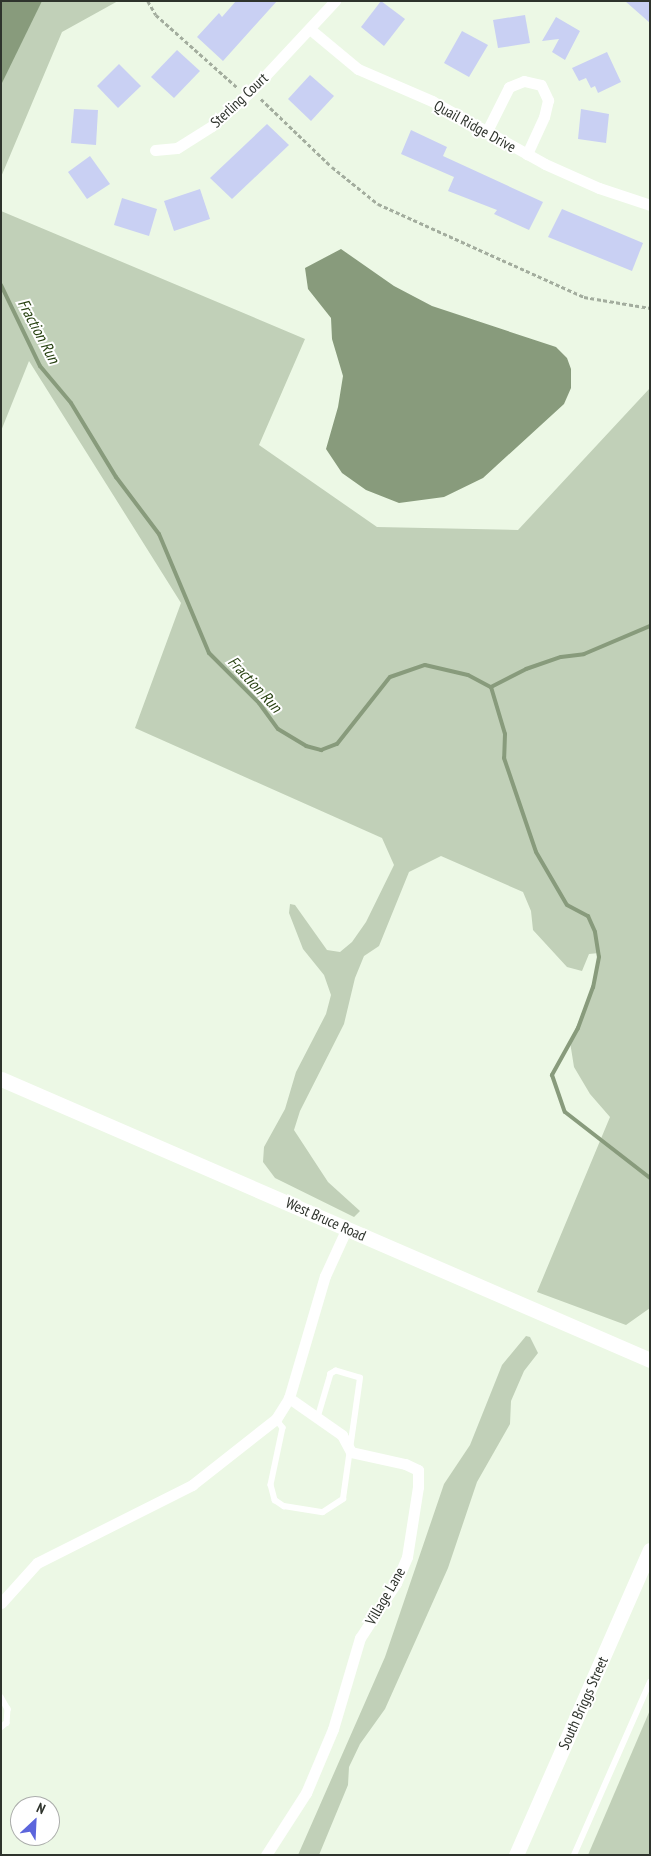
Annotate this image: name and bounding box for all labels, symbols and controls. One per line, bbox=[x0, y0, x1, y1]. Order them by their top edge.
street label: Sterling Court bbox=[207, 69, 271, 131]
street label: Quail Ridge Drive bbox=[431, 96, 519, 156]
water label: Fraction Run bbox=[14, 296, 64, 366]
water label: Fraction Run bbox=[224, 652, 286, 716]
street label: West Bruce Road bbox=[283, 1193, 369, 1245]
street label: Village Lane bbox=[361, 1564, 409, 1628]
street label: South Briggs Street bbox=[554, 1654, 612, 1752]
north arrow bbox=[10, 1796, 60, 1846]
text: N bbox=[34, 1799, 48, 1818]

